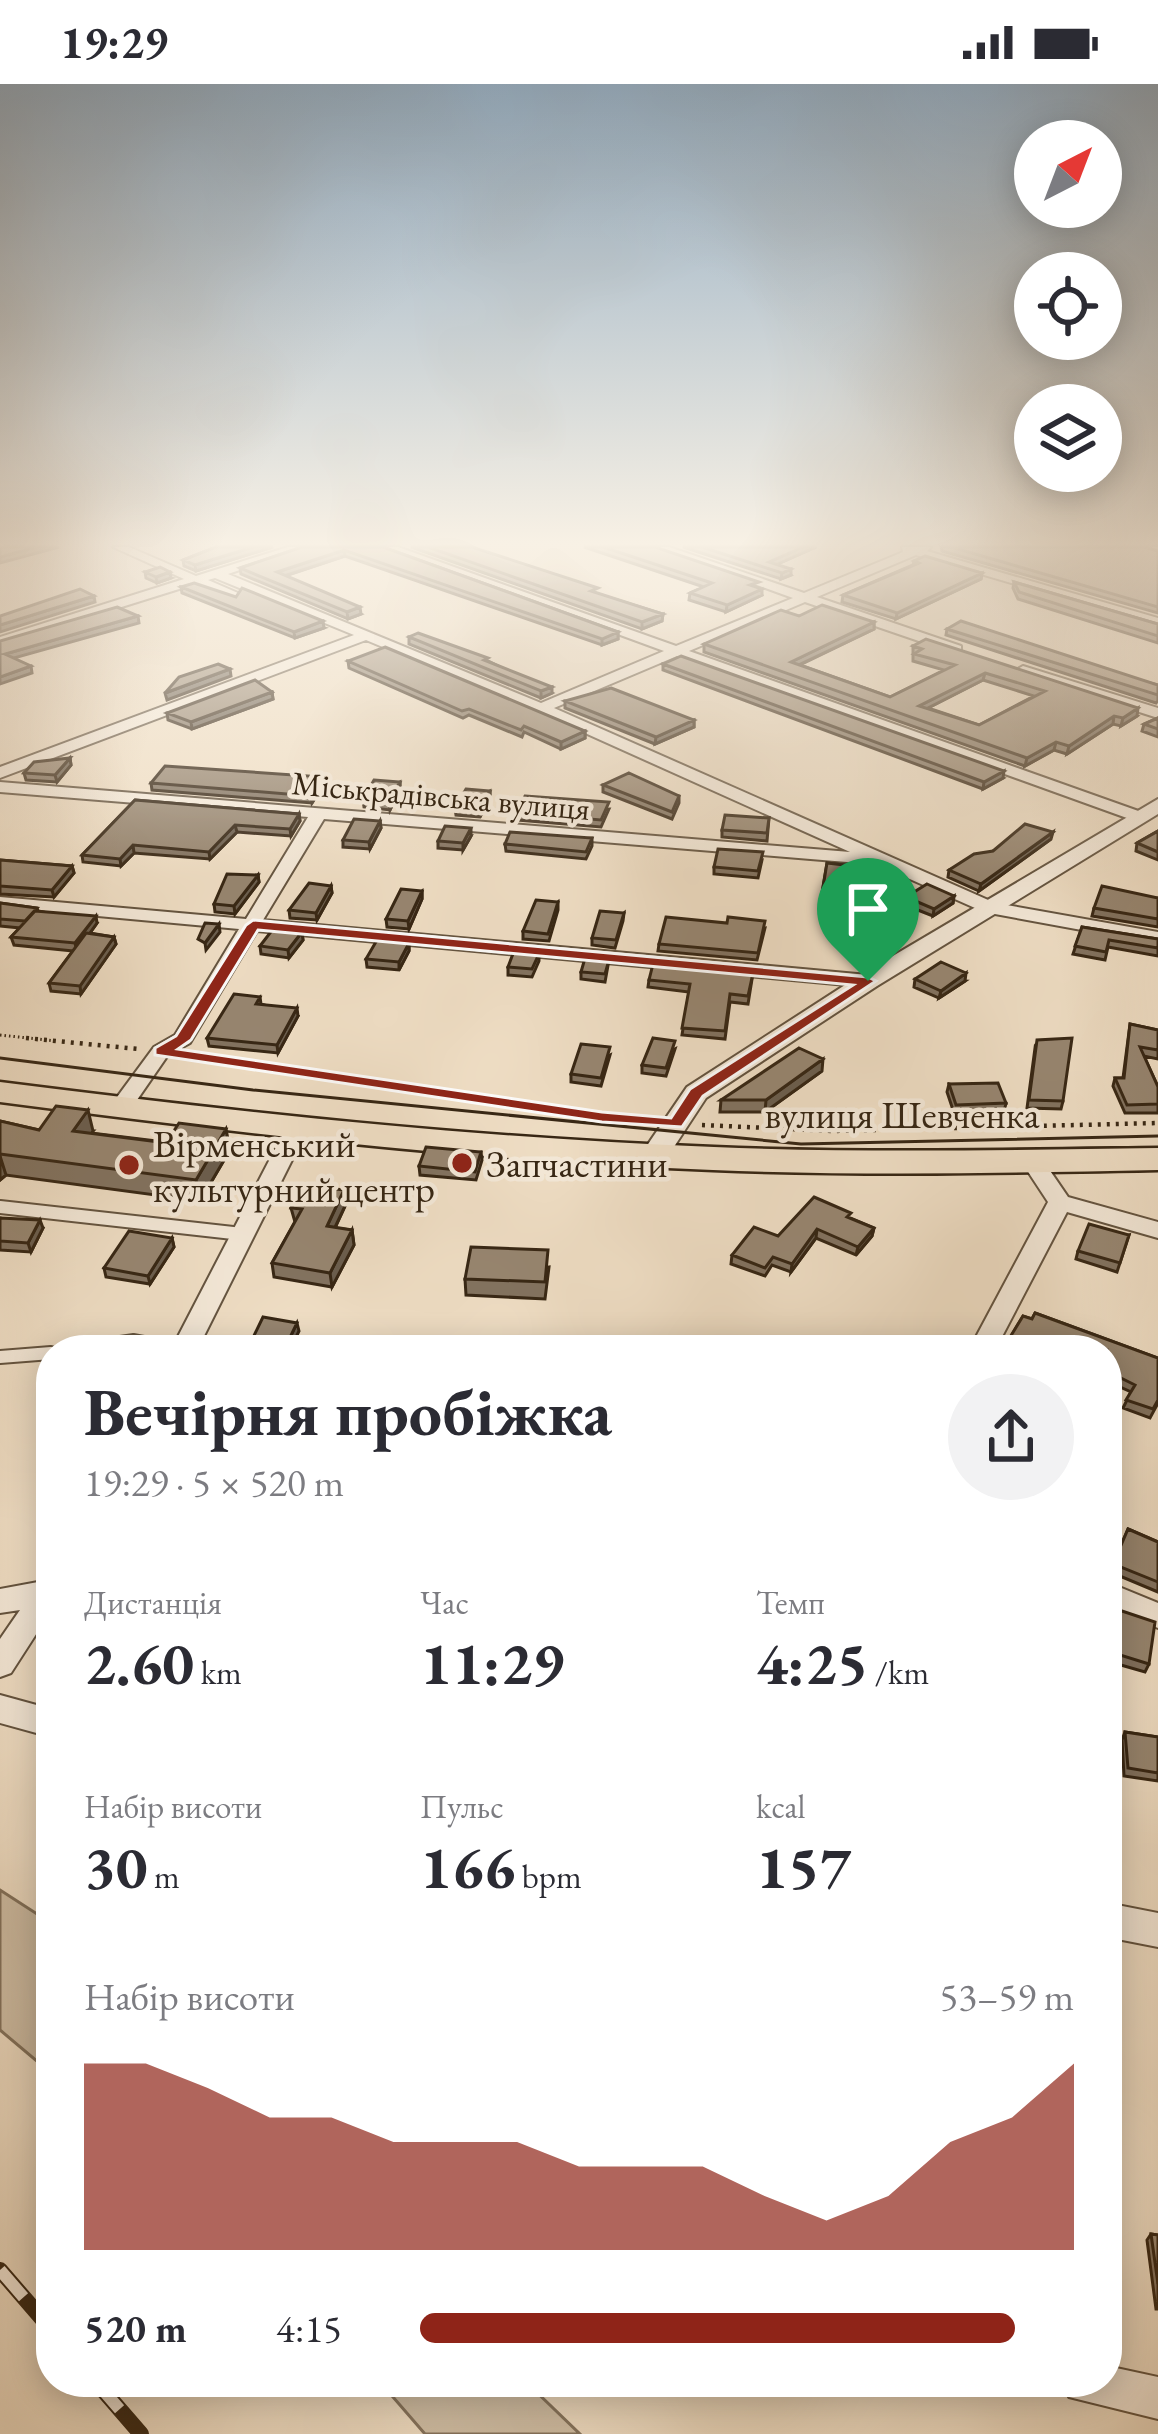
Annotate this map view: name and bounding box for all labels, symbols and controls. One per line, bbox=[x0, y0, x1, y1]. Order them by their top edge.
text: 19:29 bbox=[60, 13, 168, 71]
north arrow bbox=[1014, 120, 1122, 228]
map controls bbox=[1014, 120, 1122, 492]
button: locate bbox=[1014, 252, 1122, 360]
button: layers bbox=[1014, 384, 1122, 492]
street label: Міськрадівська вулиця bbox=[290, 761, 592, 830]
pin bbox=[817, 858, 919, 981]
icon: arrive bbox=[835, 876, 901, 942]
street label: вулиця Шевченка bbox=[765, 1089, 1040, 1140]
place label: Вірменський культурний центр bbox=[153, 1118, 435, 1214]
place label: Запчастини bbox=[486, 1138, 667, 1189]
marker: Запчастини bbox=[449, 1150, 475, 1176]
marker: Вірменський культурний центр bbox=[116, 1152, 142, 1178]
text: Вечірня пробіжка bbox=[84, 1369, 612, 1455]
button: share bbox=[948, 1374, 1074, 1500]
text: 19:29 · 5 × 520 m bbox=[84, 1457, 344, 1508]
text: Дистанція bbox=[84, 1581, 222, 1624]
text: Час bbox=[420, 1581, 469, 1624]
text: Темп bbox=[756, 1581, 825, 1624]
text: 2.60 bbox=[84, 1624, 194, 1702]
text: 11:29 bbox=[420, 1624, 564, 1702]
text: 4:25 bbox=[756, 1624, 868, 1702]
text: km bbox=[194, 1651, 242, 1694]
text: /km bbox=[868, 1651, 929, 1694]
text: Набір висоти bbox=[84, 1785, 262, 1828]
text: Пульс bbox=[420, 1785, 504, 1828]
text: kcal bbox=[756, 1785, 806, 1828]
text: 30 bbox=[84, 1828, 147, 1906]
text: 166 bbox=[420, 1828, 515, 1906]
text: 157 bbox=[756, 1828, 851, 1906]
text: m bbox=[147, 1855, 180, 1898]
text: bpm bbox=[515, 1855, 582, 1898]
text: Набір висоти bbox=[84, 1971, 295, 2022]
text: 53–59 m bbox=[940, 1971, 1074, 2022]
text: 520 m bbox=[84, 2303, 187, 2354]
text: 4:15 bbox=[276, 2303, 342, 2354]

